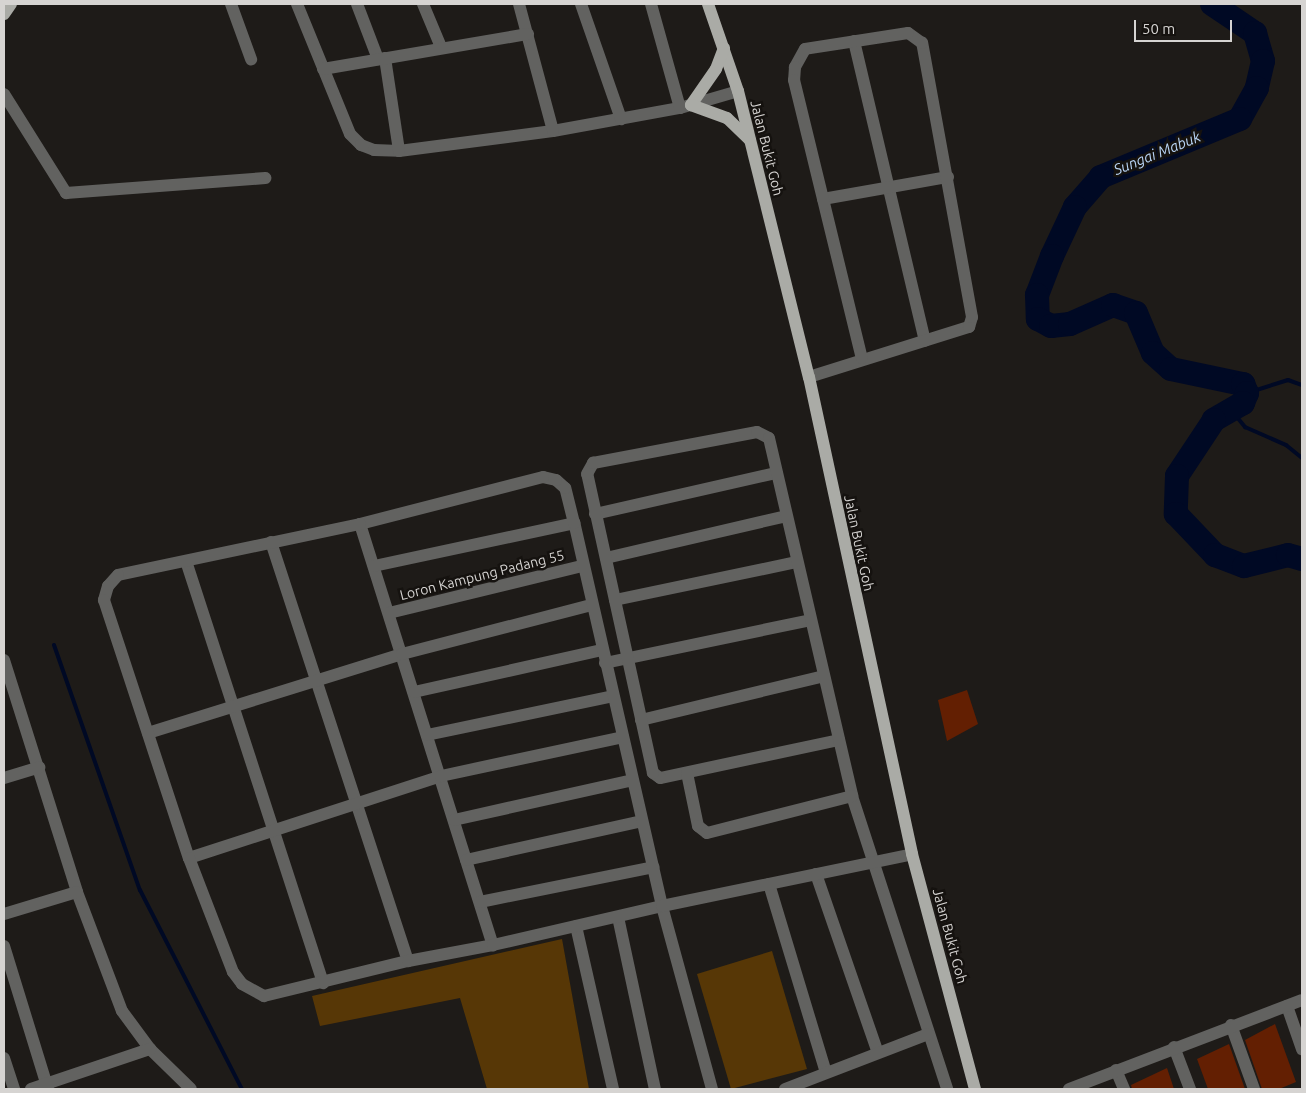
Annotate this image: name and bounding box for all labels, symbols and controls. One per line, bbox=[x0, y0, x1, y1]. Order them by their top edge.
scale bar bbox=[1136, 10, 1234, 42]
text: 50 m bbox=[1142, 20, 1175, 37]
street label: Jalan Bukit Goh bbox=[747, 99, 787, 197]
water label: Sungai Mabuk bbox=[1111, 127, 1203, 179]
street label: Jalan Bukit Goh bbox=[841, 493, 877, 593]
street label: Loron Kampung Padang 55 bbox=[398, 546, 566, 604]
street label: Jalan Bukit Goh bbox=[929, 887, 971, 985]

